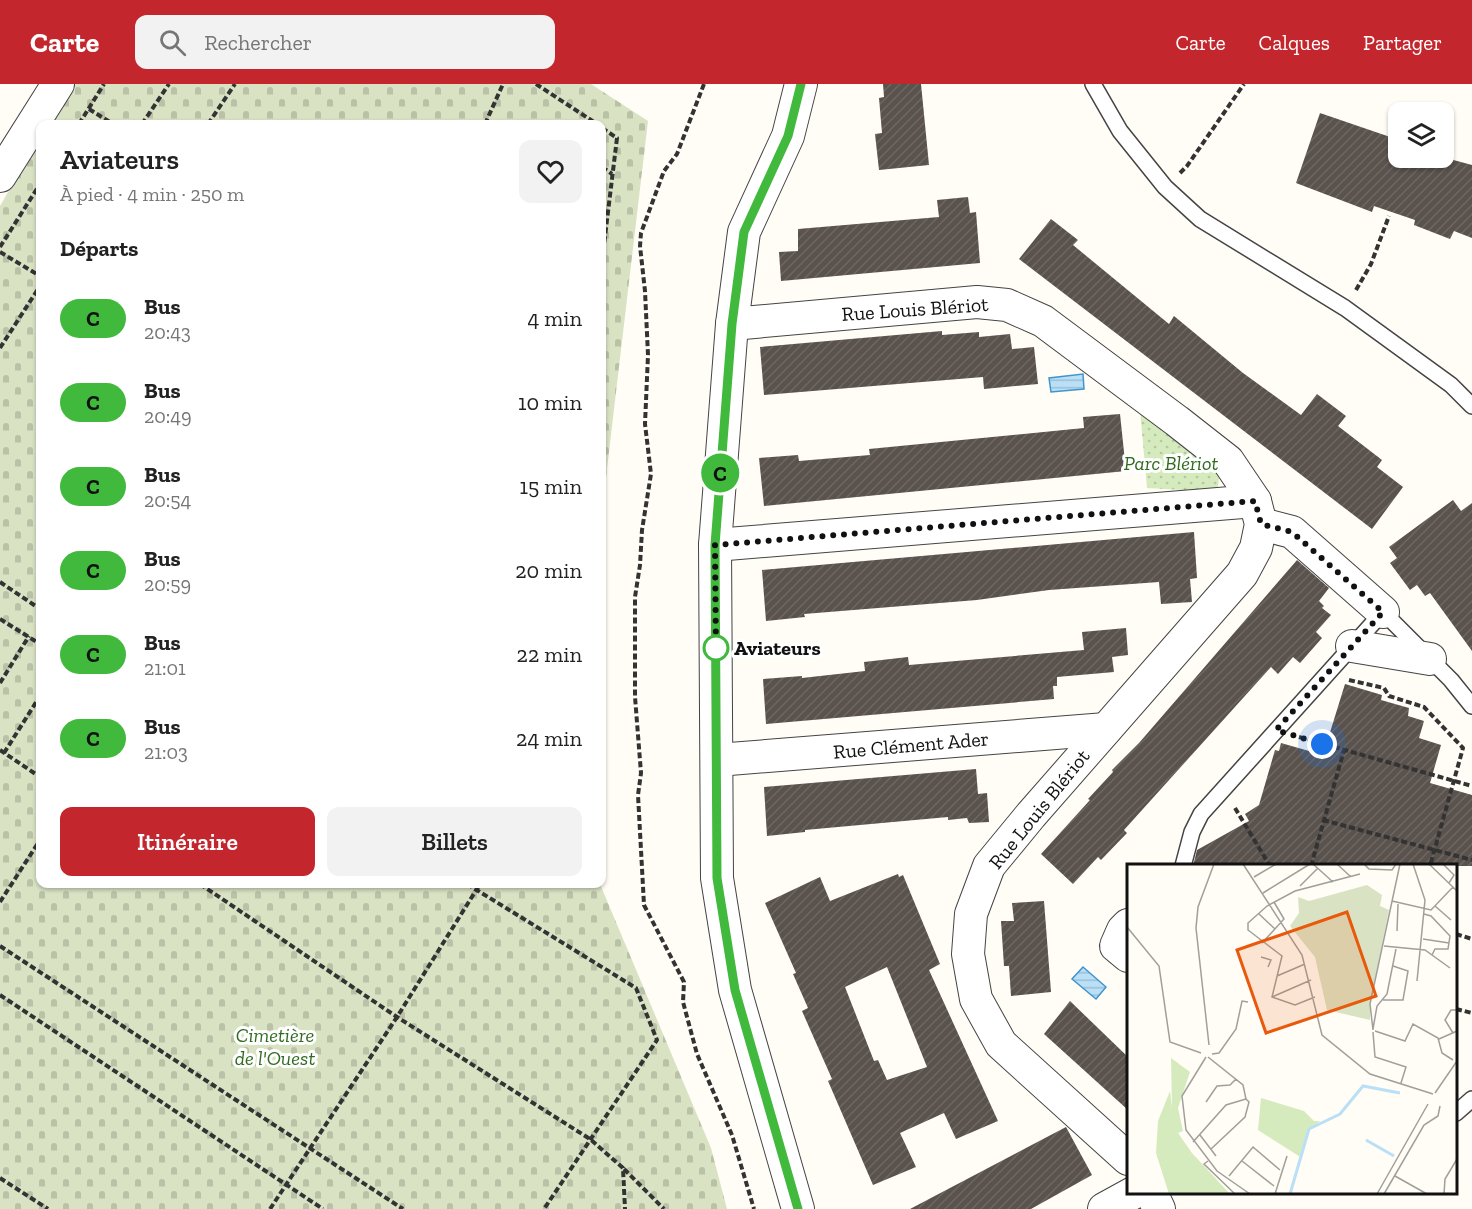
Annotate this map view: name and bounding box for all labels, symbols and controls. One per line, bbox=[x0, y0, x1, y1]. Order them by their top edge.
search box bbox=[135, 15, 555, 69]
text: Carte bbox=[30, 26, 99, 59]
icon: search bbox=[156, 26, 189, 59]
text: Rechercher bbox=[204, 29, 312, 56]
text: Carte bbox=[1175, 30, 1226, 55]
text: Calques bbox=[1259, 30, 1330, 55]
text: Partager bbox=[1363, 30, 1442, 55]
map controls bbox=[1388, 102, 1454, 168]
button: layers bbox=[1388, 102, 1454, 168]
button: heart bbox=[519, 140, 582, 203]
text: Aviateurs bbox=[60, 143, 179, 176]
text: À pied · 4 min · 250 m bbox=[60, 182, 244, 206]
text: Départs bbox=[60, 235, 138, 262]
street label: Rue Louis Blériot bbox=[841, 292, 990, 326]
text: Bus bbox=[144, 293, 181, 320]
text: 4 min bbox=[527, 305, 582, 332]
text: C bbox=[86, 306, 100, 331]
text: 20:43 bbox=[144, 320, 191, 344]
text: Bus bbox=[144, 377, 181, 404]
text: 10 min bbox=[518, 389, 582, 416]
text: C bbox=[86, 390, 100, 415]
text: 20:49 bbox=[144, 404, 192, 428]
park label: Parc Blériot bbox=[1124, 451, 1218, 475]
line badge: C bbox=[700, 454, 740, 492]
text: Bus bbox=[144, 461, 181, 488]
text: C bbox=[713, 461, 727, 486]
text: 15 min bbox=[520, 473, 582, 500]
text: C bbox=[86, 474, 100, 499]
text: 20:54 bbox=[144, 488, 191, 512]
text: Bus bbox=[144, 545, 181, 572]
text: 20 min bbox=[515, 557, 582, 584]
text: C bbox=[86, 558, 100, 583]
text: 20:59 bbox=[144, 572, 191, 596]
text: Bus bbox=[144, 629, 181, 656]
marker: Aviateurs bbox=[703, 635, 729, 661]
place label: Aviateurs bbox=[734, 636, 821, 660]
text: 22 min bbox=[517, 641, 582, 668]
text: C bbox=[86, 642, 100, 667]
text: 21:01 bbox=[144, 656, 186, 680]
text: Bus bbox=[144, 713, 181, 740]
text: 24 min bbox=[516, 725, 582, 752]
text: C bbox=[86, 726, 100, 751]
street label: Rue Clément Ader bbox=[832, 726, 990, 764]
your location bbox=[1307, 729, 1337, 759]
text: 21:03 bbox=[144, 740, 188, 764]
street label: Rue Louis Blériot bbox=[983, 744, 1095, 874]
button: Itinéraire bbox=[60, 807, 315, 876]
button: Billets bbox=[327, 807, 582, 876]
inset map bbox=[1127, 864, 1457, 1194]
park label: Cimetière de l'Ouest bbox=[235, 1023, 315, 1070]

